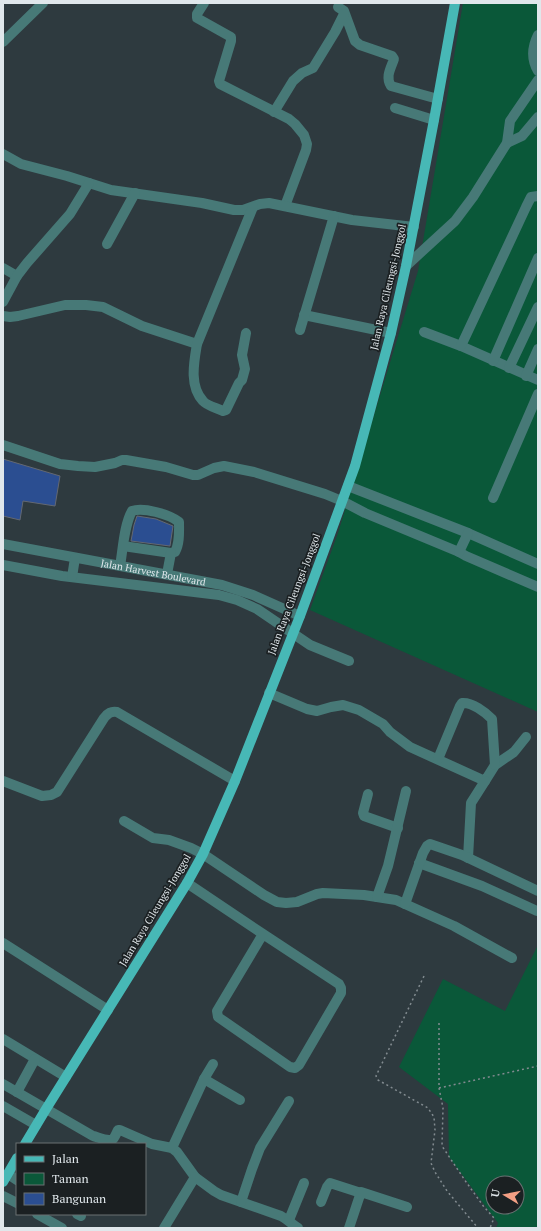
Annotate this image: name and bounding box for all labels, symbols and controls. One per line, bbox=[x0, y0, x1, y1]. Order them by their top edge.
street label: Jalan Raya Cileungsi-Jonggol bbox=[367, 223, 409, 351]
street label: Jalan Raya Cileungsi-Jonggol bbox=[265, 532, 323, 656]
street label: Jalan Harvest Boulevard bbox=[100, 556, 207, 588]
street label: Jalan Raya Cileungsi-Jonggol bbox=[116, 851, 194, 969]
legend bbox=[16, 1143, 146, 1215]
text: Jalan bbox=[52, 1151, 79, 1166]
text: Taman bbox=[52, 1171, 89, 1186]
north arrow bbox=[485, 1175, 525, 1215]
text: U bbox=[488, 1188, 503, 1198]
text: Bangunan bbox=[52, 1191, 106, 1206]

